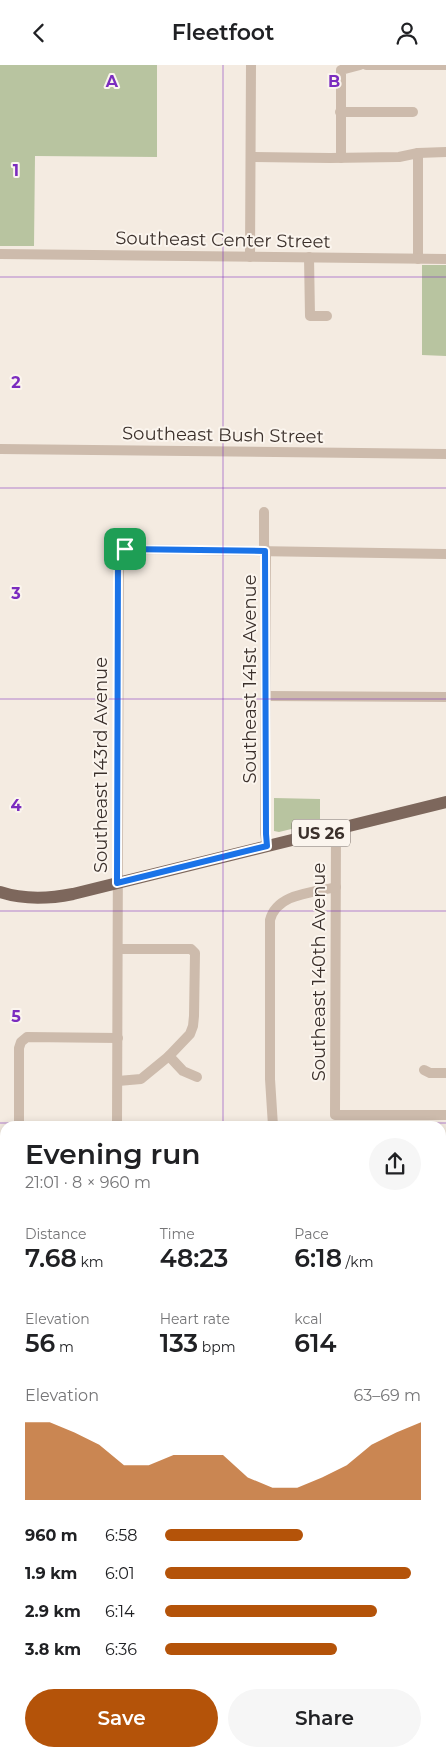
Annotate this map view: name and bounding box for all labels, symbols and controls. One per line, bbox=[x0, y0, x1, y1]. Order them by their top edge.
icon: back bbox=[25, 19, 53, 47]
text: Fleetfoot bbox=[172, 19, 274, 46]
icon: person bbox=[393, 19, 421, 47]
text: A bbox=[105, 72, 119, 91]
text: B bbox=[328, 72, 340, 91]
text: 1 bbox=[13, 161, 19, 180]
street label: Southeast Center Street bbox=[115, 227, 331, 253]
text: 2 bbox=[11, 373, 21, 392]
street label: Southeast Bush Street bbox=[122, 422, 324, 448]
pin bbox=[104, 528, 146, 570]
icon: arrive bbox=[111, 535, 139, 563]
street label: Southeast 141st Avenue bbox=[239, 574, 261, 784]
text: 3 bbox=[10, 584, 21, 603]
street label: Southeast 143rd Avenue bbox=[90, 657, 112, 873]
text: 4 bbox=[10, 796, 22, 815]
road number: US 26 bbox=[292, 819, 350, 846]
street label: Southeast 140th Avenue bbox=[308, 863, 330, 1081]
text: 5 bbox=[11, 1007, 21, 1026]
text: Evening run bbox=[25, 1137, 200, 1171]
button: share bbox=[369, 1138, 421, 1190]
text: 21:01 · 8 × 960 m bbox=[25, 1173, 151, 1192]
text: Distance bbox=[25, 1225, 87, 1243]
text: Time bbox=[160, 1225, 195, 1243]
text: Pace bbox=[294, 1225, 329, 1243]
text: 7.68 bbox=[25, 1243, 77, 1273]
text: 48:23 bbox=[160, 1243, 228, 1273]
text: 6:18 bbox=[294, 1243, 342, 1273]
text: km bbox=[77, 1253, 104, 1271]
text: /km bbox=[342, 1253, 374, 1271]
text: Elevation bbox=[25, 1310, 90, 1328]
text: Heart rate bbox=[160, 1310, 230, 1328]
text: kcal bbox=[294, 1310, 322, 1328]
text: 56 bbox=[25, 1328, 55, 1358]
text: 133 bbox=[160, 1328, 198, 1358]
text: 614 bbox=[294, 1328, 337, 1358]
text: m bbox=[55, 1338, 74, 1356]
text: bpm bbox=[198, 1338, 236, 1356]
text: Elevation bbox=[25, 1386, 99, 1405]
text: 63–69 m bbox=[353, 1386, 421, 1405]
text: 960 m bbox=[25, 1526, 78, 1545]
text: 6:58 bbox=[105, 1526, 137, 1545]
text: 1.9 km bbox=[25, 1564, 77, 1583]
text: 6:01 bbox=[105, 1564, 135, 1583]
text: 2.9 km bbox=[25, 1602, 81, 1621]
text: 6:14 bbox=[105, 1602, 135, 1621]
text: 3.8 km bbox=[25, 1640, 81, 1659]
text: 6:36 bbox=[105, 1640, 137, 1659]
button: Save bbox=[25, 1689, 218, 1747]
button: Share bbox=[228, 1689, 421, 1747]

